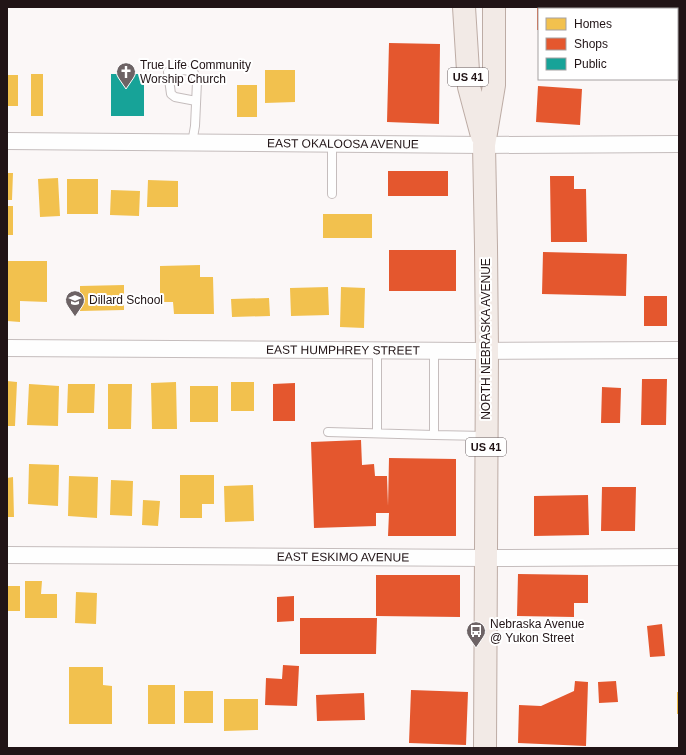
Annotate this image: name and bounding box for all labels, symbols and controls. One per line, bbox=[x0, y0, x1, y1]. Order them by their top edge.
legend bbox=[538, 8, 678, 80]
text: Homes bbox=[574, 17, 612, 31]
text: Shops bbox=[574, 37, 608, 51]
text: Public bbox=[574, 57, 607, 71]
place label: True Life Community Worship Church bbox=[140, 58, 251, 86]
church icon: True Life Community Worship Church bbox=[115, 61, 137, 89]
road number: US 41 bbox=[448, 68, 488, 86]
street label: EAST OKALOOSA AVENUE bbox=[267, 136, 419, 151]
street label: NORTH NEBRASKA AVENUE bbox=[479, 258, 493, 420]
school or university icon: Dillard School bbox=[64, 289, 86, 317]
place label: Dillard School bbox=[89, 293, 163, 307]
street label: EAST HUMPHREY STREET bbox=[266, 343, 421, 358]
road number: US 41 bbox=[466, 438, 506, 456]
street label: EAST ESKIMO AVENUE bbox=[277, 550, 409, 565]
place label: Nebraska Avenue @ Yukon Street bbox=[490, 617, 585, 645]
bus stop icon: Nebraska Avenue @ Yukon Street bbox=[465, 620, 487, 648]

